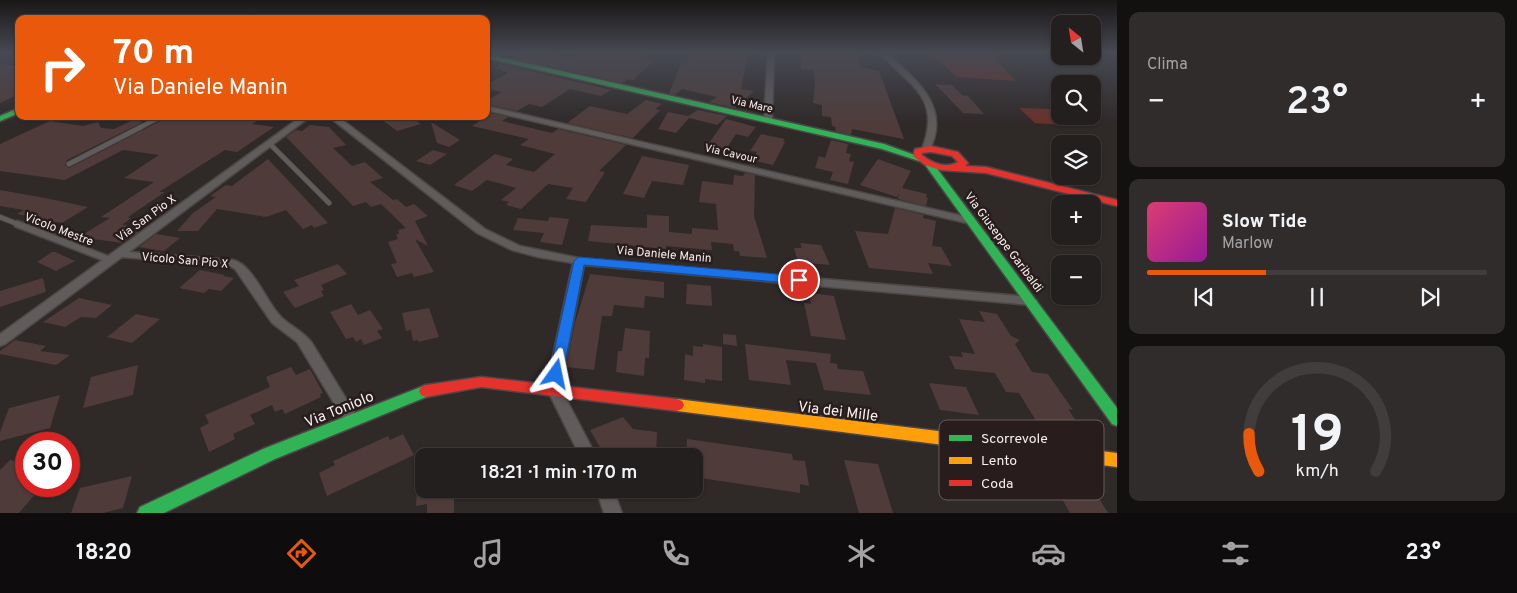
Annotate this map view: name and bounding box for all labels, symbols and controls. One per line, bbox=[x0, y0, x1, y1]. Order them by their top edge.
north arrow bbox=[1051, 15, 1101, 65]
map controls bbox=[1051, 15, 1101, 305]
text: 70 m bbox=[113, 32, 194, 76]
icon: right bbox=[30, 35, 95, 100]
text: Clima bbox=[1147, 55, 1188, 75]
text: Via Daniele Manin bbox=[113, 75, 288, 102]
button: search bbox=[1051, 75, 1101, 125]
text: 23° bbox=[1286, 79, 1348, 128]
text: − bbox=[1147, 85, 1165, 121]
text: + bbox=[1469, 85, 1487, 121]
street label: Via Mare bbox=[729, 93, 774, 117]
button: layers bbox=[1051, 135, 1101, 185]
street label: Via Cavour bbox=[703, 141, 759, 167]
street label: Via Giuseppe Garibaldi bbox=[960, 189, 1046, 296]
street label: Via San Pio X bbox=[113, 192, 180, 246]
button: + bbox=[1051, 195, 1101, 245]
street label: Vicolo Mestre bbox=[22, 209, 95, 250]
text: Slow Tide bbox=[1222, 210, 1307, 234]
text: Marlow bbox=[1222, 234, 1274, 254]
street label: Via Daniele Manin bbox=[616, 243, 712, 267]
street label: Vicolo San Pio X bbox=[141, 249, 229, 273]
button: − bbox=[1051, 255, 1101, 305]
pin bbox=[778, 259, 820, 301]
icon: arrive bbox=[785, 266, 813, 294]
icon: previous bbox=[1190, 283, 1218, 311]
icon: pause bbox=[1303, 283, 1331, 311]
icon: next bbox=[1416, 283, 1444, 311]
position arrow bbox=[529, 347, 581, 399]
street label: Via Toniolo bbox=[302, 388, 377, 433]
street label: Via dei Mille bbox=[797, 398, 879, 427]
text: 19 bbox=[1291, 404, 1343, 470]
legend bbox=[939, 420, 1104, 500]
text: Scorrevole bbox=[981, 431, 1048, 448]
speed limit sign: 30 bbox=[15, 432, 80, 497]
text: Lento bbox=[981, 453, 1017, 470]
text: km/h bbox=[1295, 460, 1339, 483]
text: 18:21 · 1 min · 170 m bbox=[480, 461, 638, 485]
text: Coda bbox=[981, 476, 1013, 493]
icon: directions bbox=[284, 536, 319, 571]
icon: music bbox=[471, 536, 506, 571]
icon: phone bbox=[658, 536, 693, 571]
icon: climate bbox=[844, 536, 879, 571]
icon: car bbox=[1031, 536, 1066, 571]
icon: filters bbox=[1218, 536, 1253, 571]
text: 18:20 bbox=[76, 540, 132, 567]
text: 23° bbox=[1405, 540, 1441, 567]

